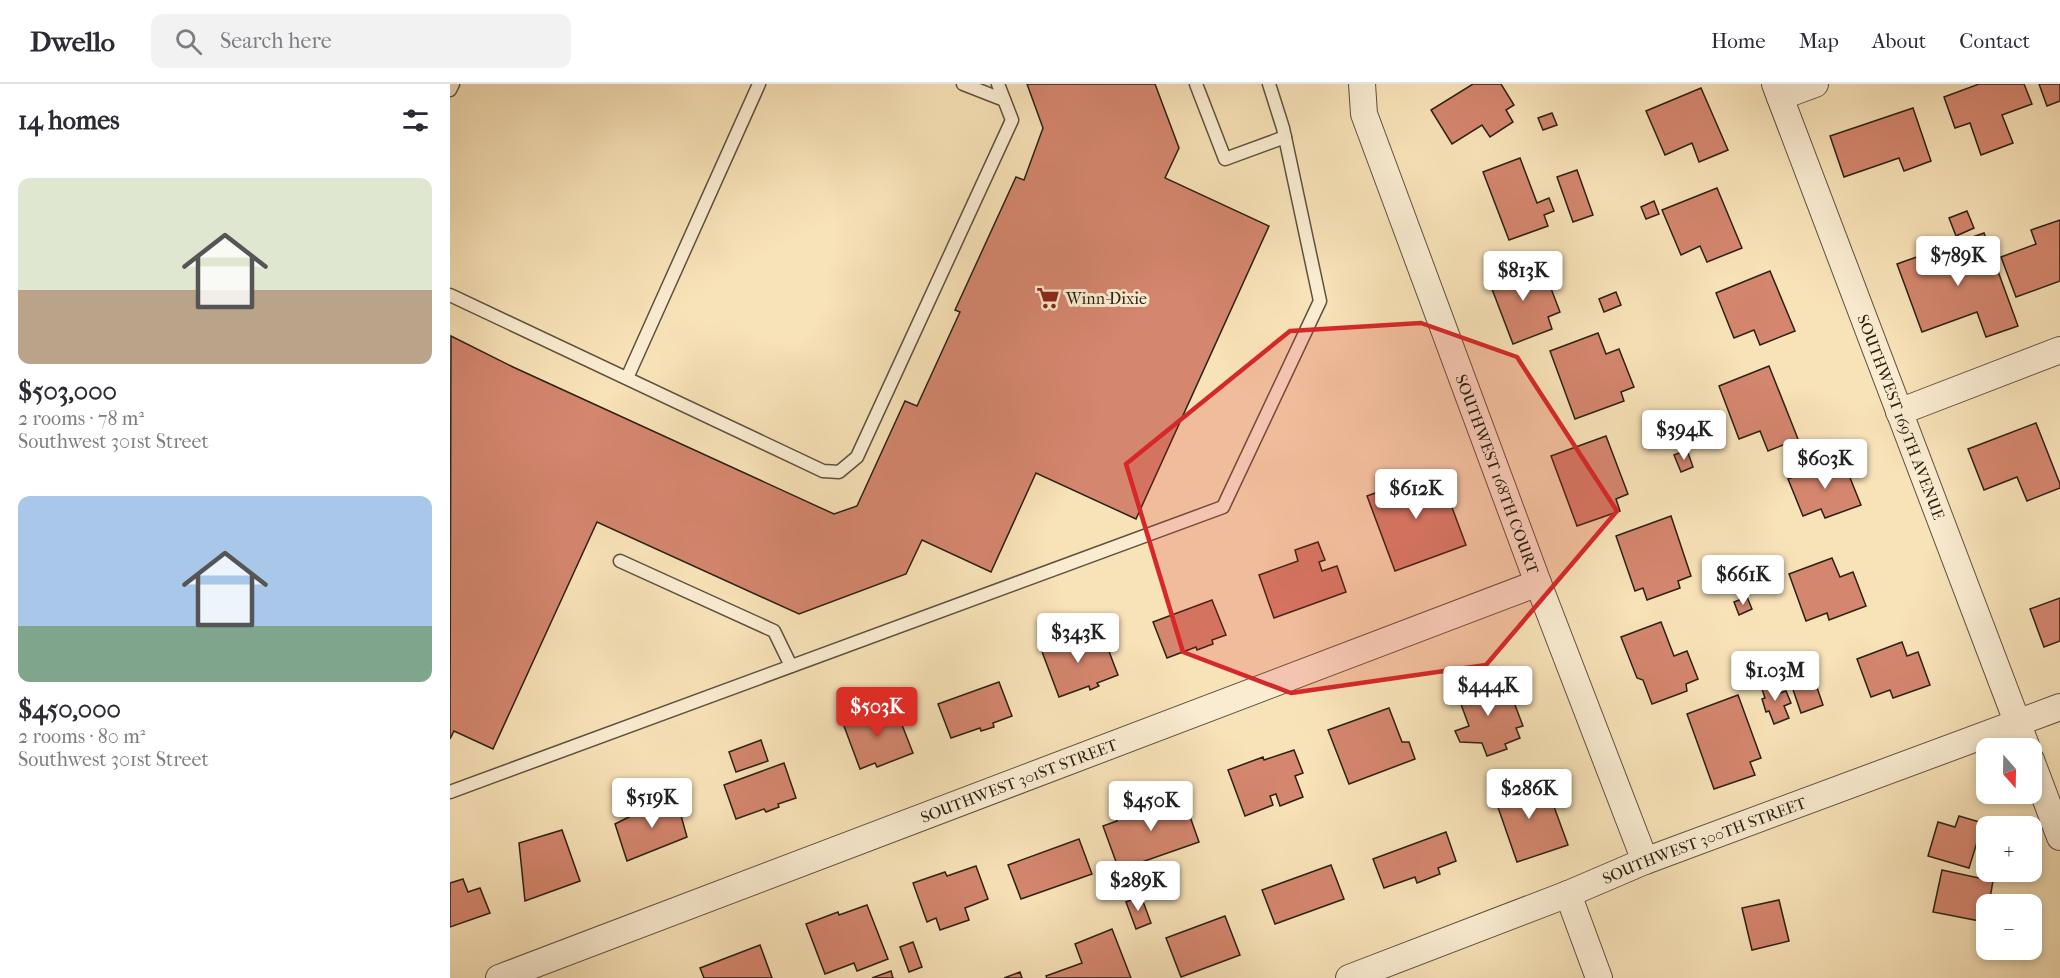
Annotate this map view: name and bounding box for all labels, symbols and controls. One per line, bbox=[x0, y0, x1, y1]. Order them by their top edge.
search box bbox=[151, 14, 571, 68]
text: Dwello bbox=[30, 25, 115, 58]
icon: search bbox=[172, 25, 205, 58]
text: Search here bbox=[220, 28, 332, 54]
text: Home bbox=[1711, 29, 1766, 53]
text: Map bbox=[1799, 29, 1839, 53]
text: About bbox=[1872, 29, 1926, 53]
text: Contact bbox=[1959, 29, 2030, 53]
icon: filters bbox=[399, 104, 432, 137]
text: 14 homes bbox=[18, 105, 120, 136]
icon: home bbox=[171, 217, 279, 325]
pin: $789K bbox=[1916, 236, 2000, 287]
text: $789K bbox=[1930, 244, 1986, 267]
pin: $813K bbox=[1481, 251, 1565, 302]
text: $813K bbox=[1498, 259, 1548, 282]
supermarket icon: Winn-Dixie bbox=[1035, 285, 1061, 311]
place label: Winn-Dixie bbox=[1065, 289, 1147, 308]
street label: SOUTHWEST 169TH AVENUE bbox=[1853, 312, 1948, 523]
street label: SOUTHWEST 168TH COURT bbox=[1451, 372, 1543, 577]
text: $503,000 bbox=[18, 376, 117, 407]
text: 2 rooms · 78 m² bbox=[18, 407, 144, 430]
pin: $394K bbox=[1642, 410, 1726, 461]
text: $394K bbox=[1656, 418, 1712, 441]
text: Southwest 301st Street bbox=[18, 430, 209, 453]
pin: $603K bbox=[1783, 439, 1867, 490]
text: $603K bbox=[1797, 447, 1853, 470]
pin: $612K bbox=[1374, 469, 1458, 520]
text: $612K bbox=[1389, 477, 1443, 500]
icon: home bbox=[171, 535, 279, 643]
pin: $661K bbox=[1701, 555, 1785, 606]
text: $661K bbox=[1716, 563, 1770, 586]
pin: $343K bbox=[1036, 613, 1120, 664]
text: $343K bbox=[1051, 621, 1105, 644]
pin: $1.03M bbox=[1726, 651, 1824, 702]
text: $1.03M bbox=[1745, 659, 1805, 682]
pin: $444K bbox=[1446, 666, 1530, 717]
text: $444K bbox=[1457, 674, 1519, 697]
pin: $503K bbox=[835, 687, 919, 738]
text: $450,000 bbox=[18, 694, 121, 725]
text: $503K bbox=[850, 695, 904, 718]
text: 2 rooms · 80 m² bbox=[18, 725, 145, 748]
street label: SOUTHWEST 301ST STREET bbox=[918, 735, 1120, 827]
north arrow bbox=[1976, 738, 2042, 804]
map controls bbox=[1976, 738, 2042, 960]
text: Southwest 301st Street bbox=[18, 748, 209, 771]
pin: $286K bbox=[1487, 769, 1571, 820]
text: $286K bbox=[1501, 777, 1557, 800]
pin: $519K bbox=[610, 778, 694, 829]
pin: $450K bbox=[1109, 781, 1193, 832]
text: $519K bbox=[626, 786, 678, 809]
text: $450K bbox=[1123, 789, 1179, 812]
street label: SOUTHWEST 300TH STREET bbox=[1600, 793, 1809, 888]
button: + bbox=[1976, 816, 2042, 882]
pin: $289K bbox=[1096, 861, 1180, 912]
text: $289K bbox=[1110, 869, 1166, 892]
button: − bbox=[1976, 894, 2042, 960]

